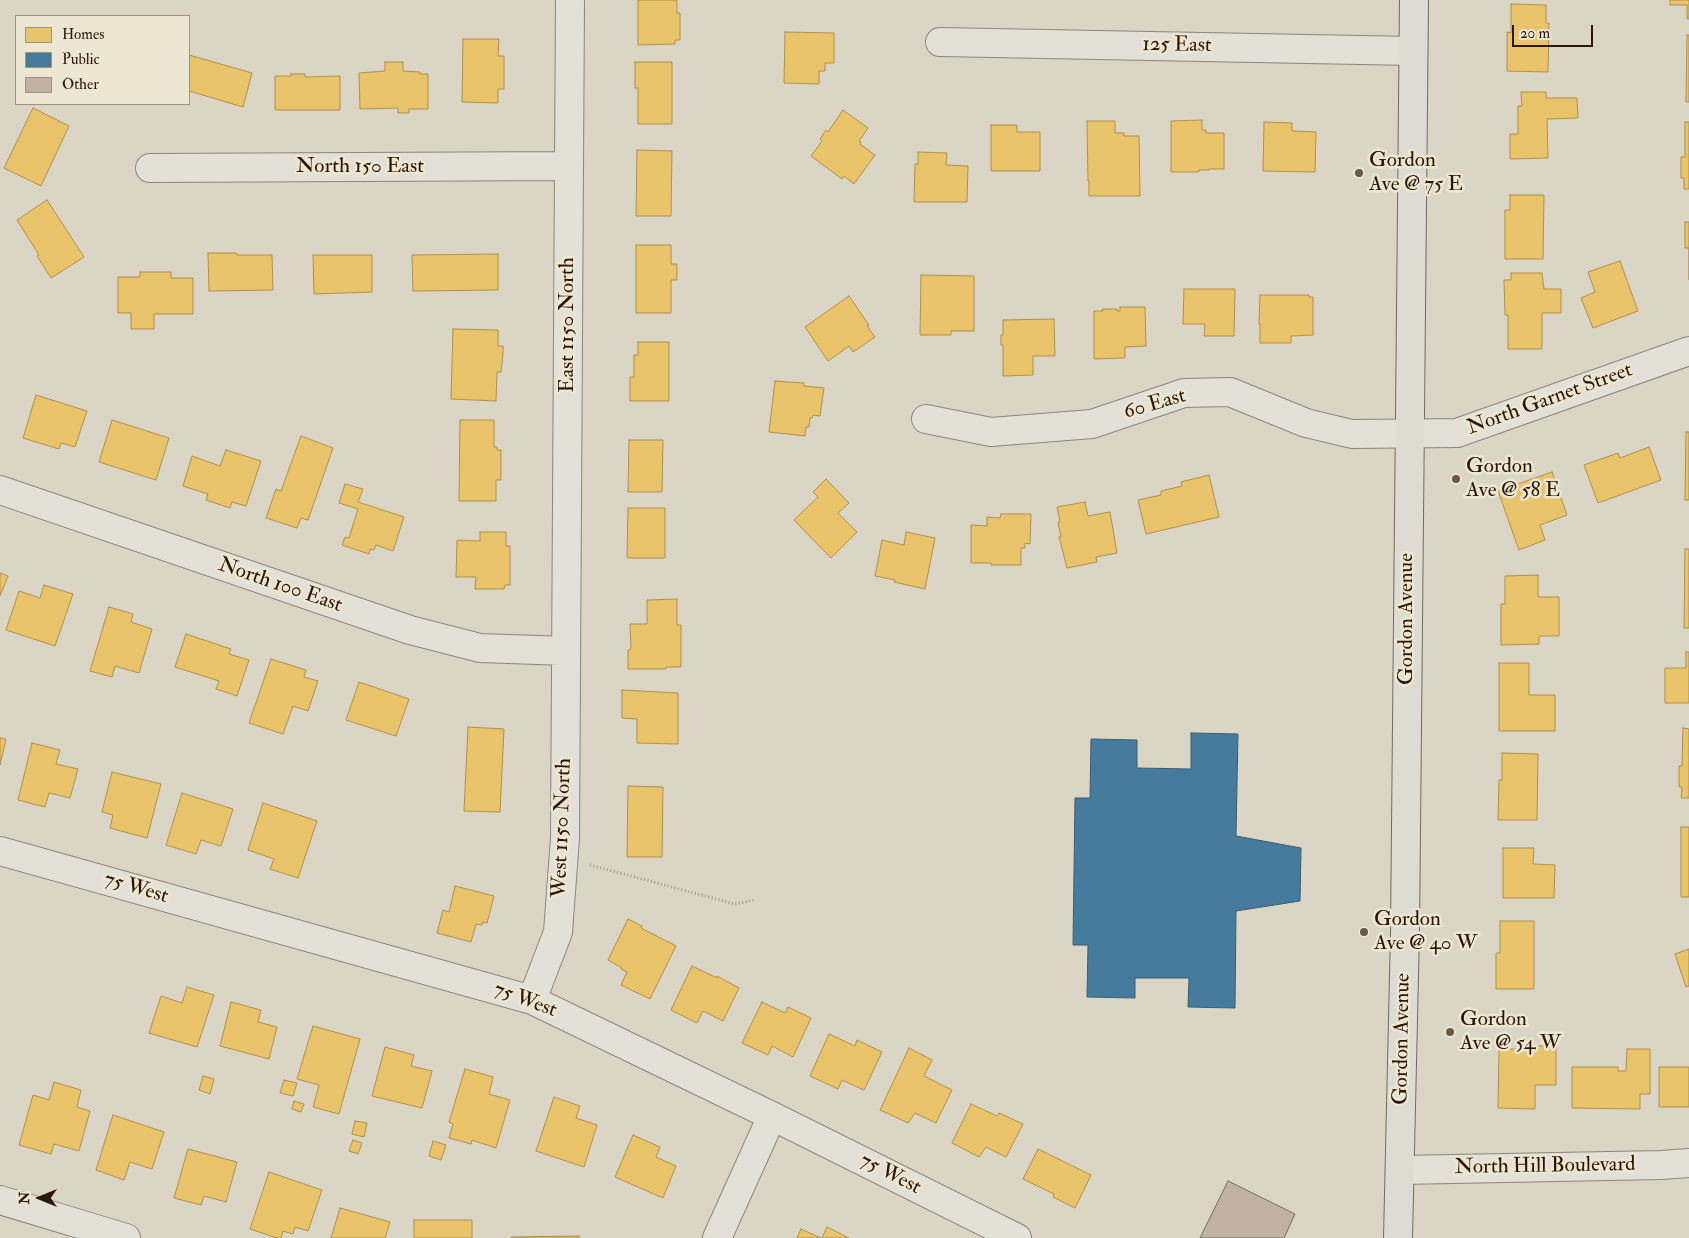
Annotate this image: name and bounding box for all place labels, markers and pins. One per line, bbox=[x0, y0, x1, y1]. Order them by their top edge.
place label: Gordon Ave @ 75 E bbox=[1369, 148, 1463, 198]
marker: Gordon Ave @ 75 E bbox=[1353, 167, 1365, 179]
place label: Gordon Ave @ 58 E bbox=[1466, 454, 1560, 504]
marker: Gordon Ave @ 58 E bbox=[1450, 473, 1462, 485]
place label: Gordon Ave @ 40 W bbox=[1374, 907, 1477, 957]
marker: Gordon Ave @ 40 W bbox=[1358, 926, 1370, 938]
place label: Gordon Ave @ 54 W bbox=[1460, 1007, 1561, 1057]
marker: Gordon Ave @ 54 W bbox=[1444, 1026, 1456, 1038]

